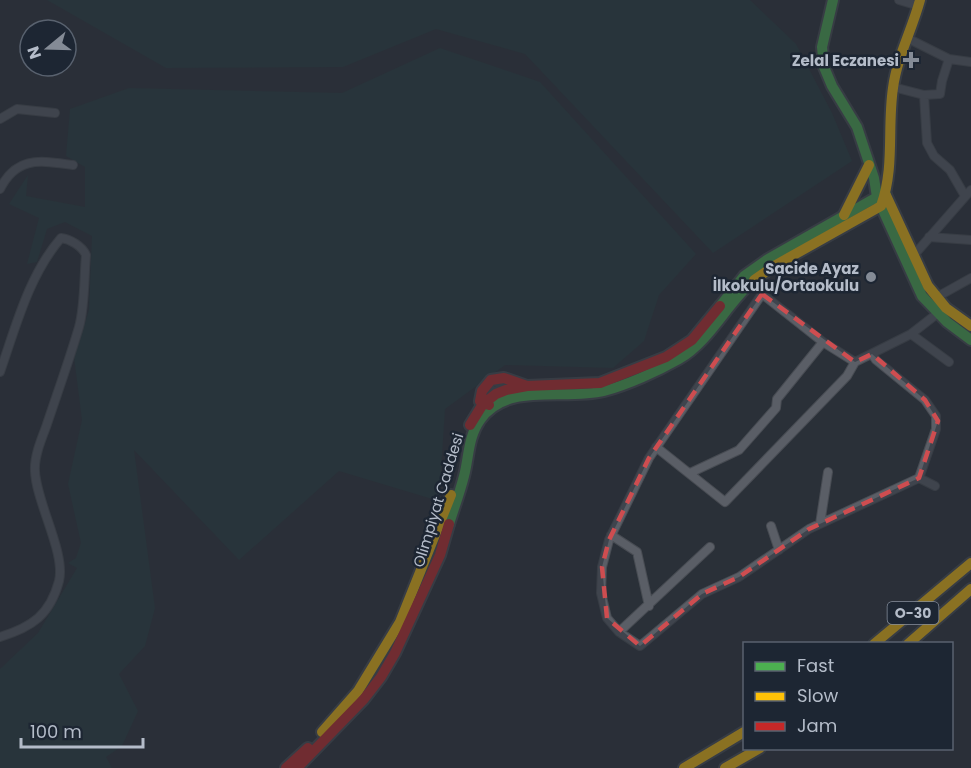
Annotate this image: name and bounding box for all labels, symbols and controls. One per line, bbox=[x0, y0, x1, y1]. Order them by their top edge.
north arrow bbox=[18, 18, 78, 78]
text: N bbox=[21, 43, 47, 62]
place label: Zelal Eczanesi bbox=[792, 50, 899, 71]
marker: Zelal Eczanesi bbox=[904, 53, 918, 67]
place label: Sacide Ayaz İlkokulu/Ortaokulu bbox=[713, 258, 859, 296]
marker: Sacide Ayaz İlkokulu/Ortaokulu bbox=[864, 270, 878, 284]
street label: Olimpiyat Caddesi bbox=[408, 430, 468, 570]
road number: O-30 bbox=[888, 602, 938, 624]
legend bbox=[743, 642, 953, 750]
text: Fast bbox=[797, 653, 834, 678]
text: Slow bbox=[797, 683, 839, 708]
scale bar bbox=[21, 711, 142, 749]
text: Jam bbox=[797, 713, 837, 738]
text: 100 m bbox=[30, 719, 82, 744]

